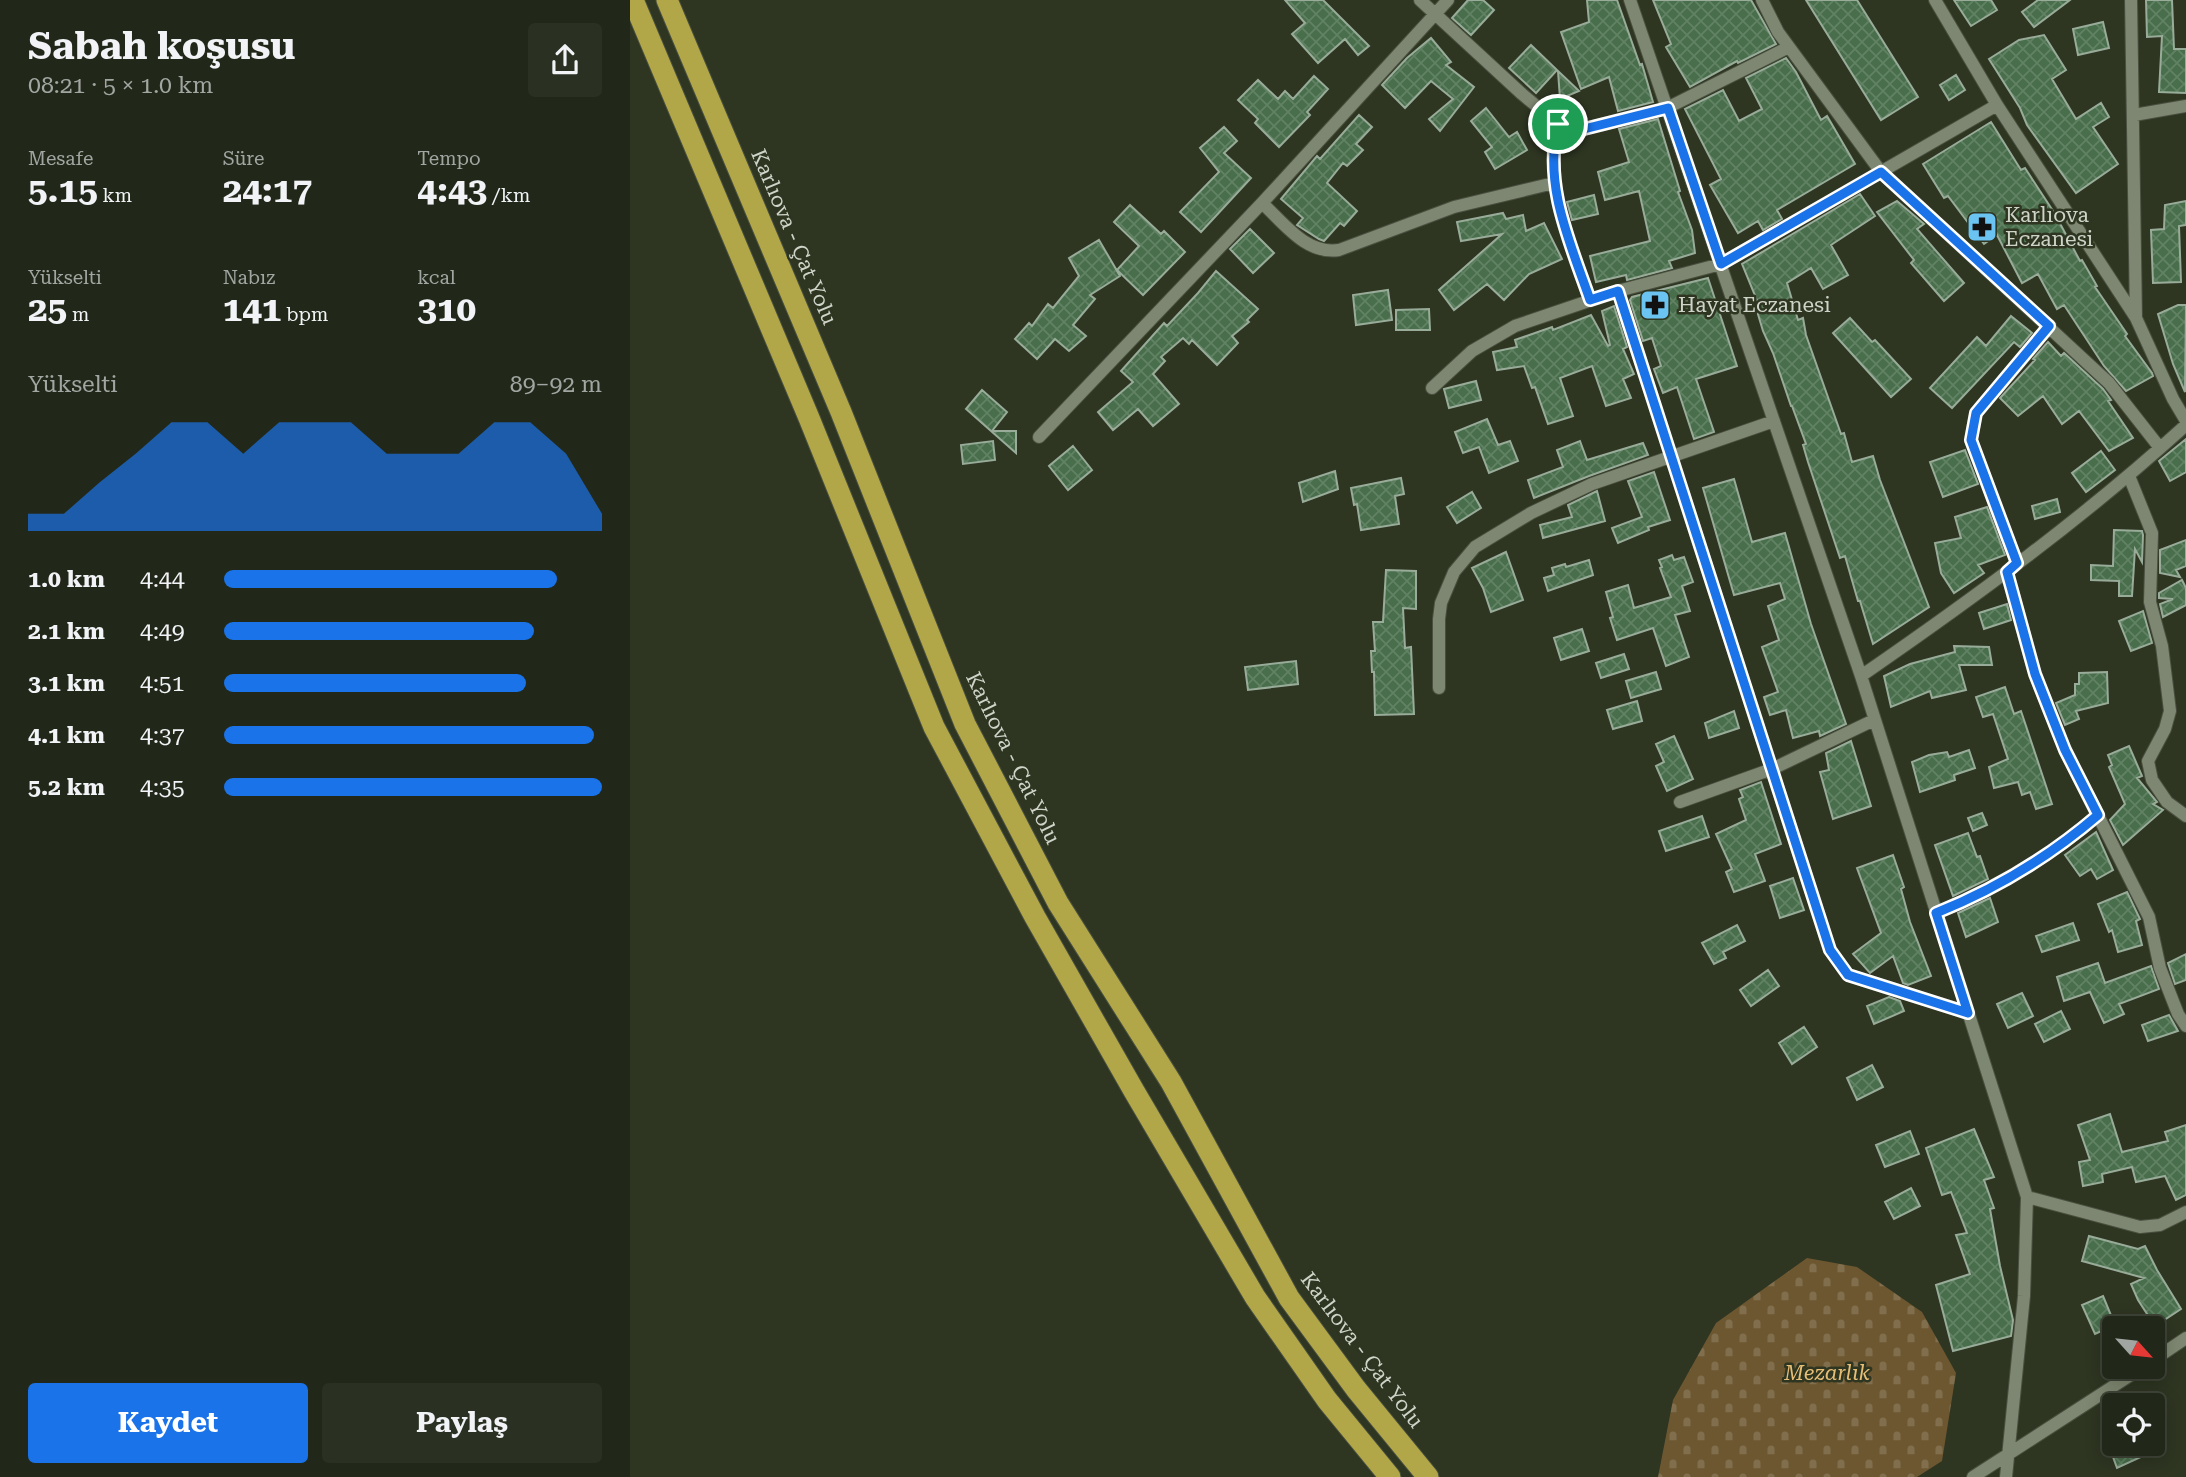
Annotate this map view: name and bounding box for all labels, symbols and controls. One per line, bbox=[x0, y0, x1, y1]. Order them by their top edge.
button: share bbox=[528, 23, 602, 97]
text: Sabah koşusu bbox=[28, 24, 295, 68]
text: 08:21 · 5 × 1.0 km bbox=[28, 72, 213, 99]
pin bbox=[1528, 94, 1588, 154]
icon: arrive bbox=[1539, 105, 1577, 143]
street label: Karlıova - Çat Yolu bbox=[746, 146, 842, 328]
text: Mesafe bbox=[28, 147, 93, 170]
text: Süre bbox=[223, 147, 264, 170]
text: Tempo bbox=[417, 147, 481, 170]
text: 5.15 bbox=[28, 170, 98, 211]
text: 24:17 bbox=[223, 170, 312, 211]
text: 4:43 bbox=[417, 170, 487, 211]
text: km bbox=[98, 184, 132, 207]
text: /km bbox=[487, 184, 530, 207]
place label: Karlıova Eczanesi bbox=[2005, 203, 2094, 251]
pharmacy icon: Karlıova Eczanesi bbox=[1965, 210, 1999, 244]
text: Yükselti bbox=[28, 266, 102, 289]
text: Nabız bbox=[223, 266, 275, 289]
text: kcal bbox=[417, 266, 456, 289]
pharmacy icon: Hayat Eczanesi bbox=[1638, 288, 1672, 322]
text: 25 bbox=[28, 289, 67, 330]
text: 141 bbox=[223, 289, 281, 330]
text: 310 bbox=[417, 289, 476, 330]
place label: Hayat Eczanesi bbox=[1678, 293, 1831, 317]
text: m bbox=[67, 303, 89, 326]
text: bpm bbox=[281, 303, 328, 326]
text: Yükselti bbox=[28, 371, 118, 398]
text: 89–92 m bbox=[510, 371, 602, 398]
text: 1.0 km bbox=[28, 566, 105, 593]
text: 4:44 bbox=[140, 566, 185, 593]
text: 2.1 km bbox=[28, 618, 105, 645]
text: 4:49 bbox=[140, 618, 185, 645]
street label: Karlıova - Çat Yolu bbox=[961, 668, 1065, 848]
text: 3.1 km bbox=[28, 670, 105, 697]
text: 4:51 bbox=[140, 670, 185, 697]
text: 4.1 km bbox=[28, 722, 105, 749]
text: 4:37 bbox=[140, 722, 185, 749]
text: 5.2 km bbox=[28, 774, 105, 801]
text: 4:35 bbox=[140, 774, 185, 801]
street label: Karlıova - Çat Yolu bbox=[1296, 1268, 1428, 1432]
north arrow bbox=[2102, 1316, 2165, 1379]
map controls bbox=[2102, 1316, 2165, 1456]
park label: Mezarlık bbox=[1783, 1361, 1870, 1385]
button: Kaydet bbox=[28, 1383, 308, 1463]
button: Paylaş bbox=[322, 1383, 602, 1463]
button: locate bbox=[2102, 1393, 2165, 1456]

